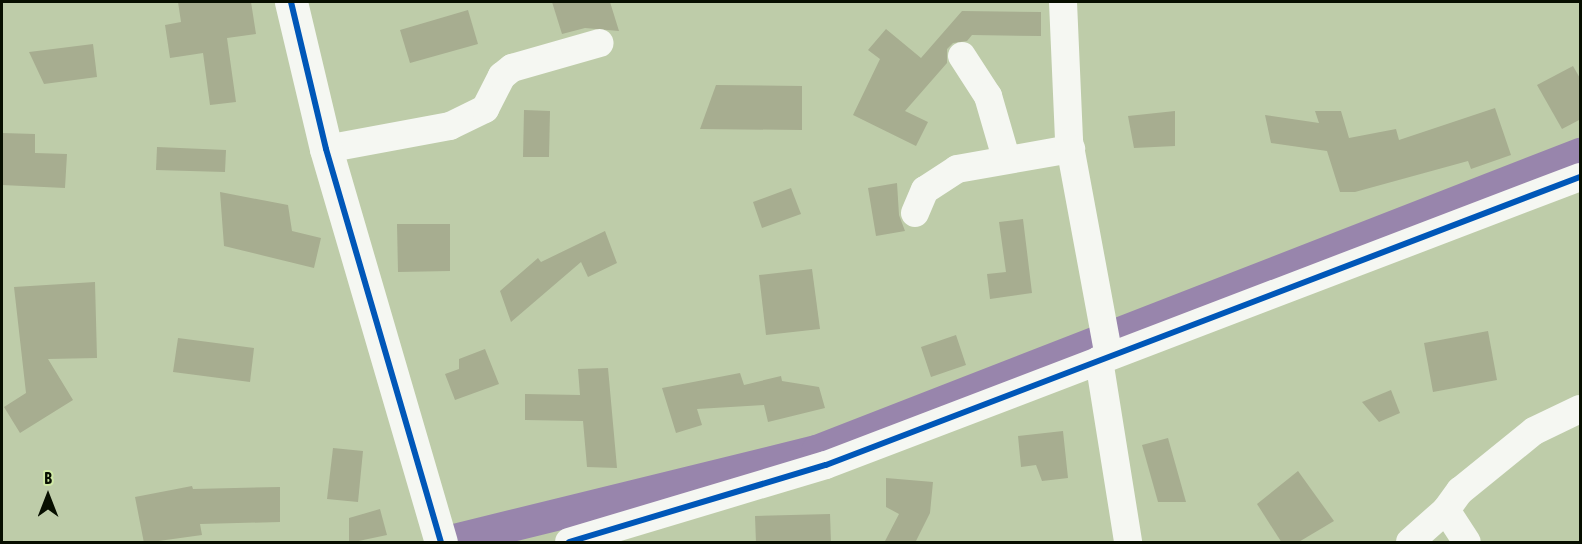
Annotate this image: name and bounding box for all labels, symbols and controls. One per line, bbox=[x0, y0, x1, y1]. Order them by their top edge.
north arrow bbox=[18, 466, 78, 526]
text: B bbox=[44, 469, 52, 487]

